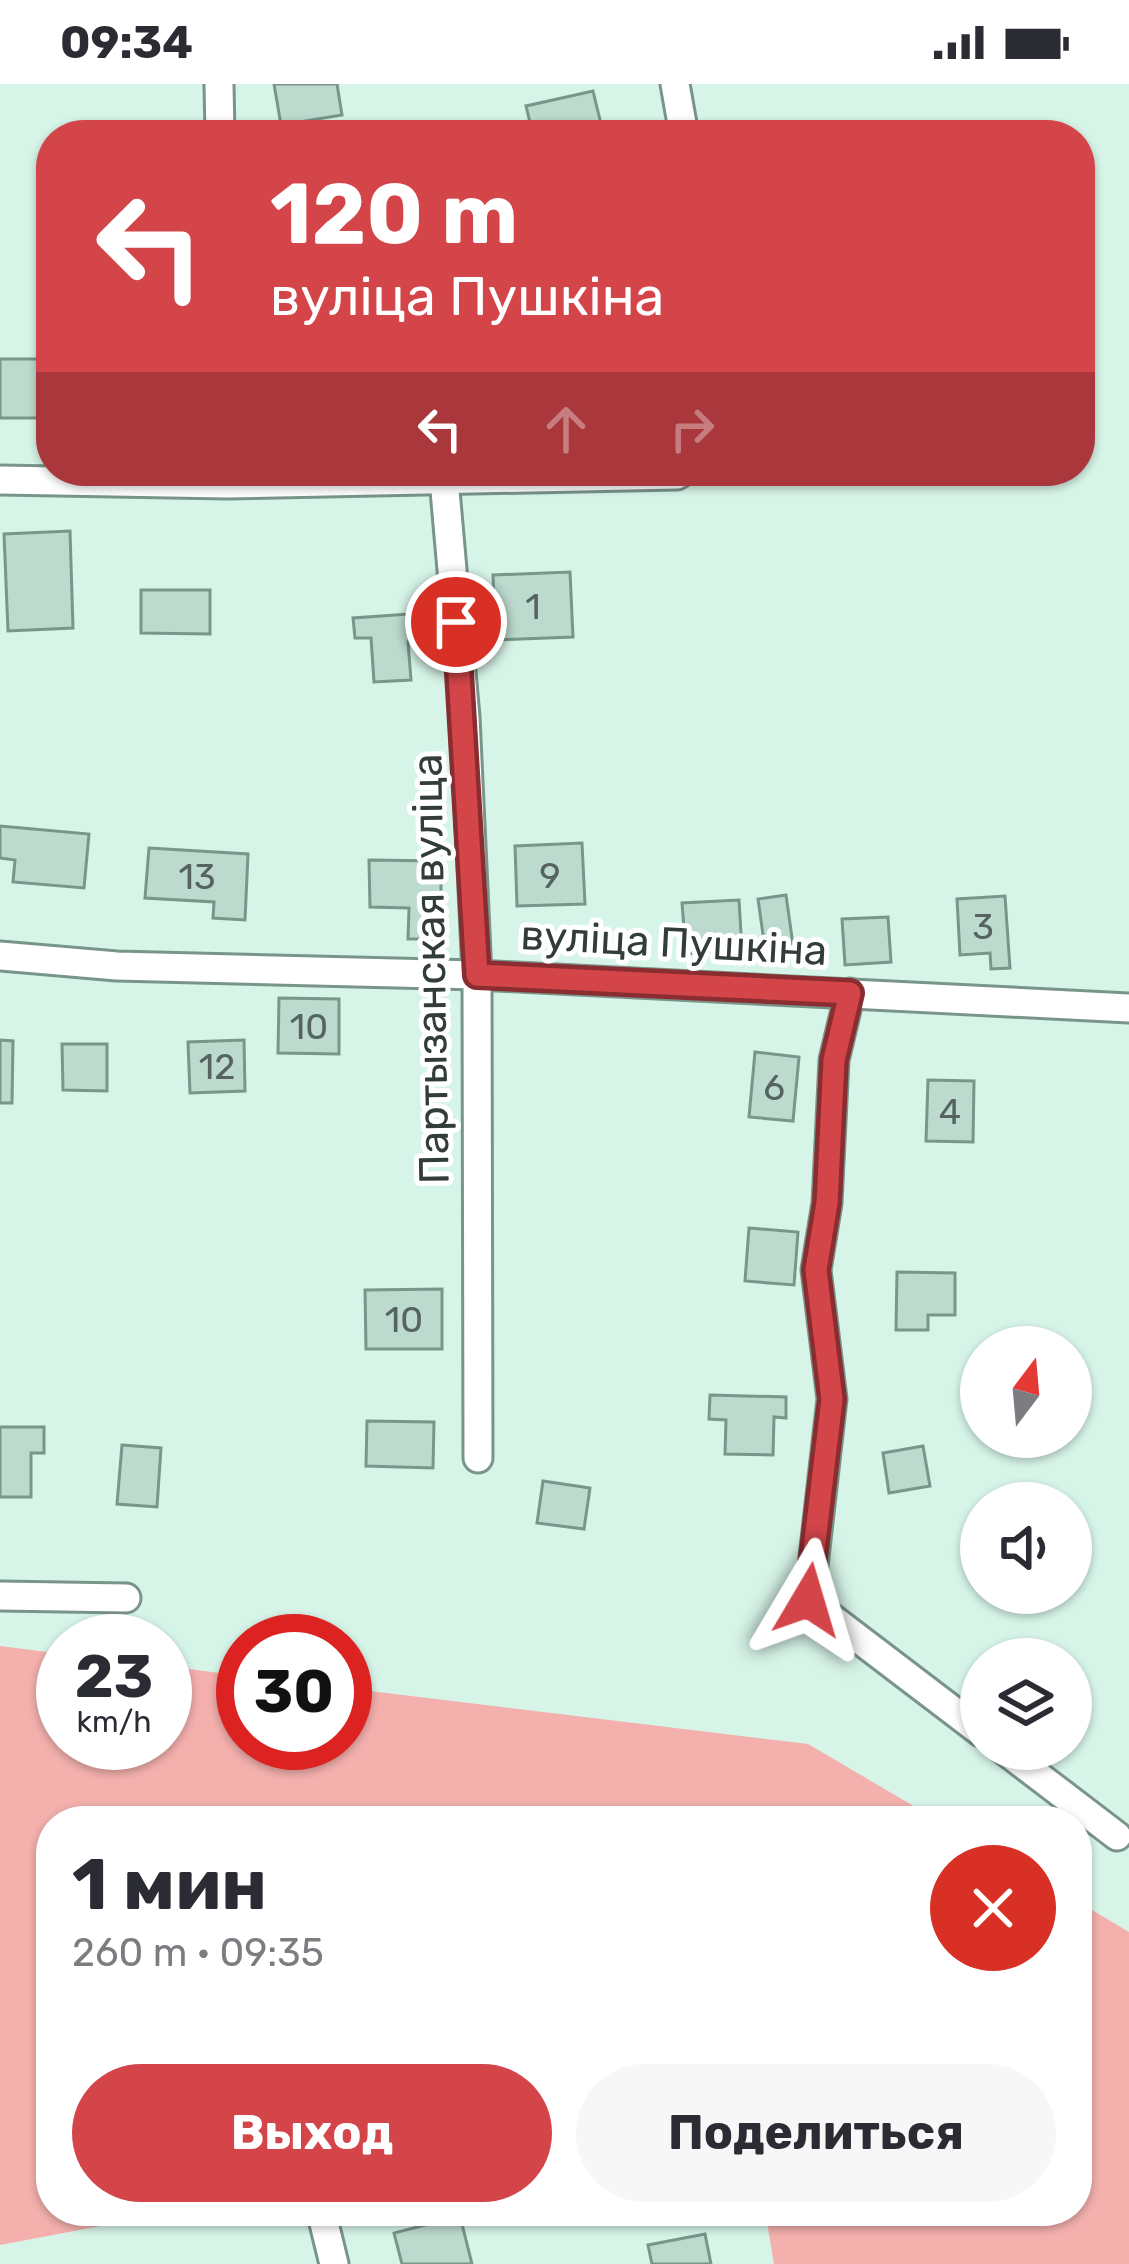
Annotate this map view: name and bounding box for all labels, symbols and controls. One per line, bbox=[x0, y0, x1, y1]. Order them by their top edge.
text: 09:34 bbox=[60, 16, 193, 69]
text: 120 m bbox=[270, 164, 518, 264]
icon: left bbox=[72, 168, 228, 324]
text: вуліца Пушкіна bbox=[270, 265, 664, 329]
icon: left bbox=[407, 396, 473, 462]
icon: ahead bbox=[533, 396, 599, 462]
icon: right bbox=[659, 396, 725, 462]
pin bbox=[405, 571, 507, 673]
house number: 1 bbox=[525, 585, 541, 628]
icon: arrive bbox=[423, 589, 489, 655]
street label: Партызанская вуліца bbox=[402, 753, 460, 1185]
house number: 9 bbox=[539, 854, 561, 897]
house number: 13 bbox=[178, 855, 216, 898]
house number: 3 bbox=[972, 905, 994, 948]
street label: вуліца Пушкіна bbox=[519, 910, 828, 976]
house number: 10 bbox=[290, 1005, 328, 1048]
house number: 12 bbox=[199, 1045, 235, 1088]
house number: 6 bbox=[763, 1066, 785, 1109]
house number: 4 bbox=[939, 1090, 961, 1133]
house number: 10 bbox=[385, 1298, 423, 1341]
north arrow bbox=[960, 1326, 1092, 1458]
map controls bbox=[960, 1326, 1092, 1770]
button: sound bbox=[960, 1482, 1092, 1614]
position arrow bbox=[745, 1537, 871, 1663]
speed limit sign: 30 bbox=[216, 1614, 372, 1770]
button: layers bbox=[960, 1638, 1092, 1770]
text: 23 bbox=[75, 1641, 153, 1712]
text: km/h bbox=[77, 1704, 151, 1740]
text: 1 мин bbox=[72, 1842, 267, 1927]
button: close bbox=[930, 1845, 1056, 1971]
text: 260 m · 09:35 bbox=[72, 1930, 324, 1976]
button: Выход bbox=[72, 2064, 552, 2202]
button: Поделиться bbox=[576, 2064, 1056, 2202]

